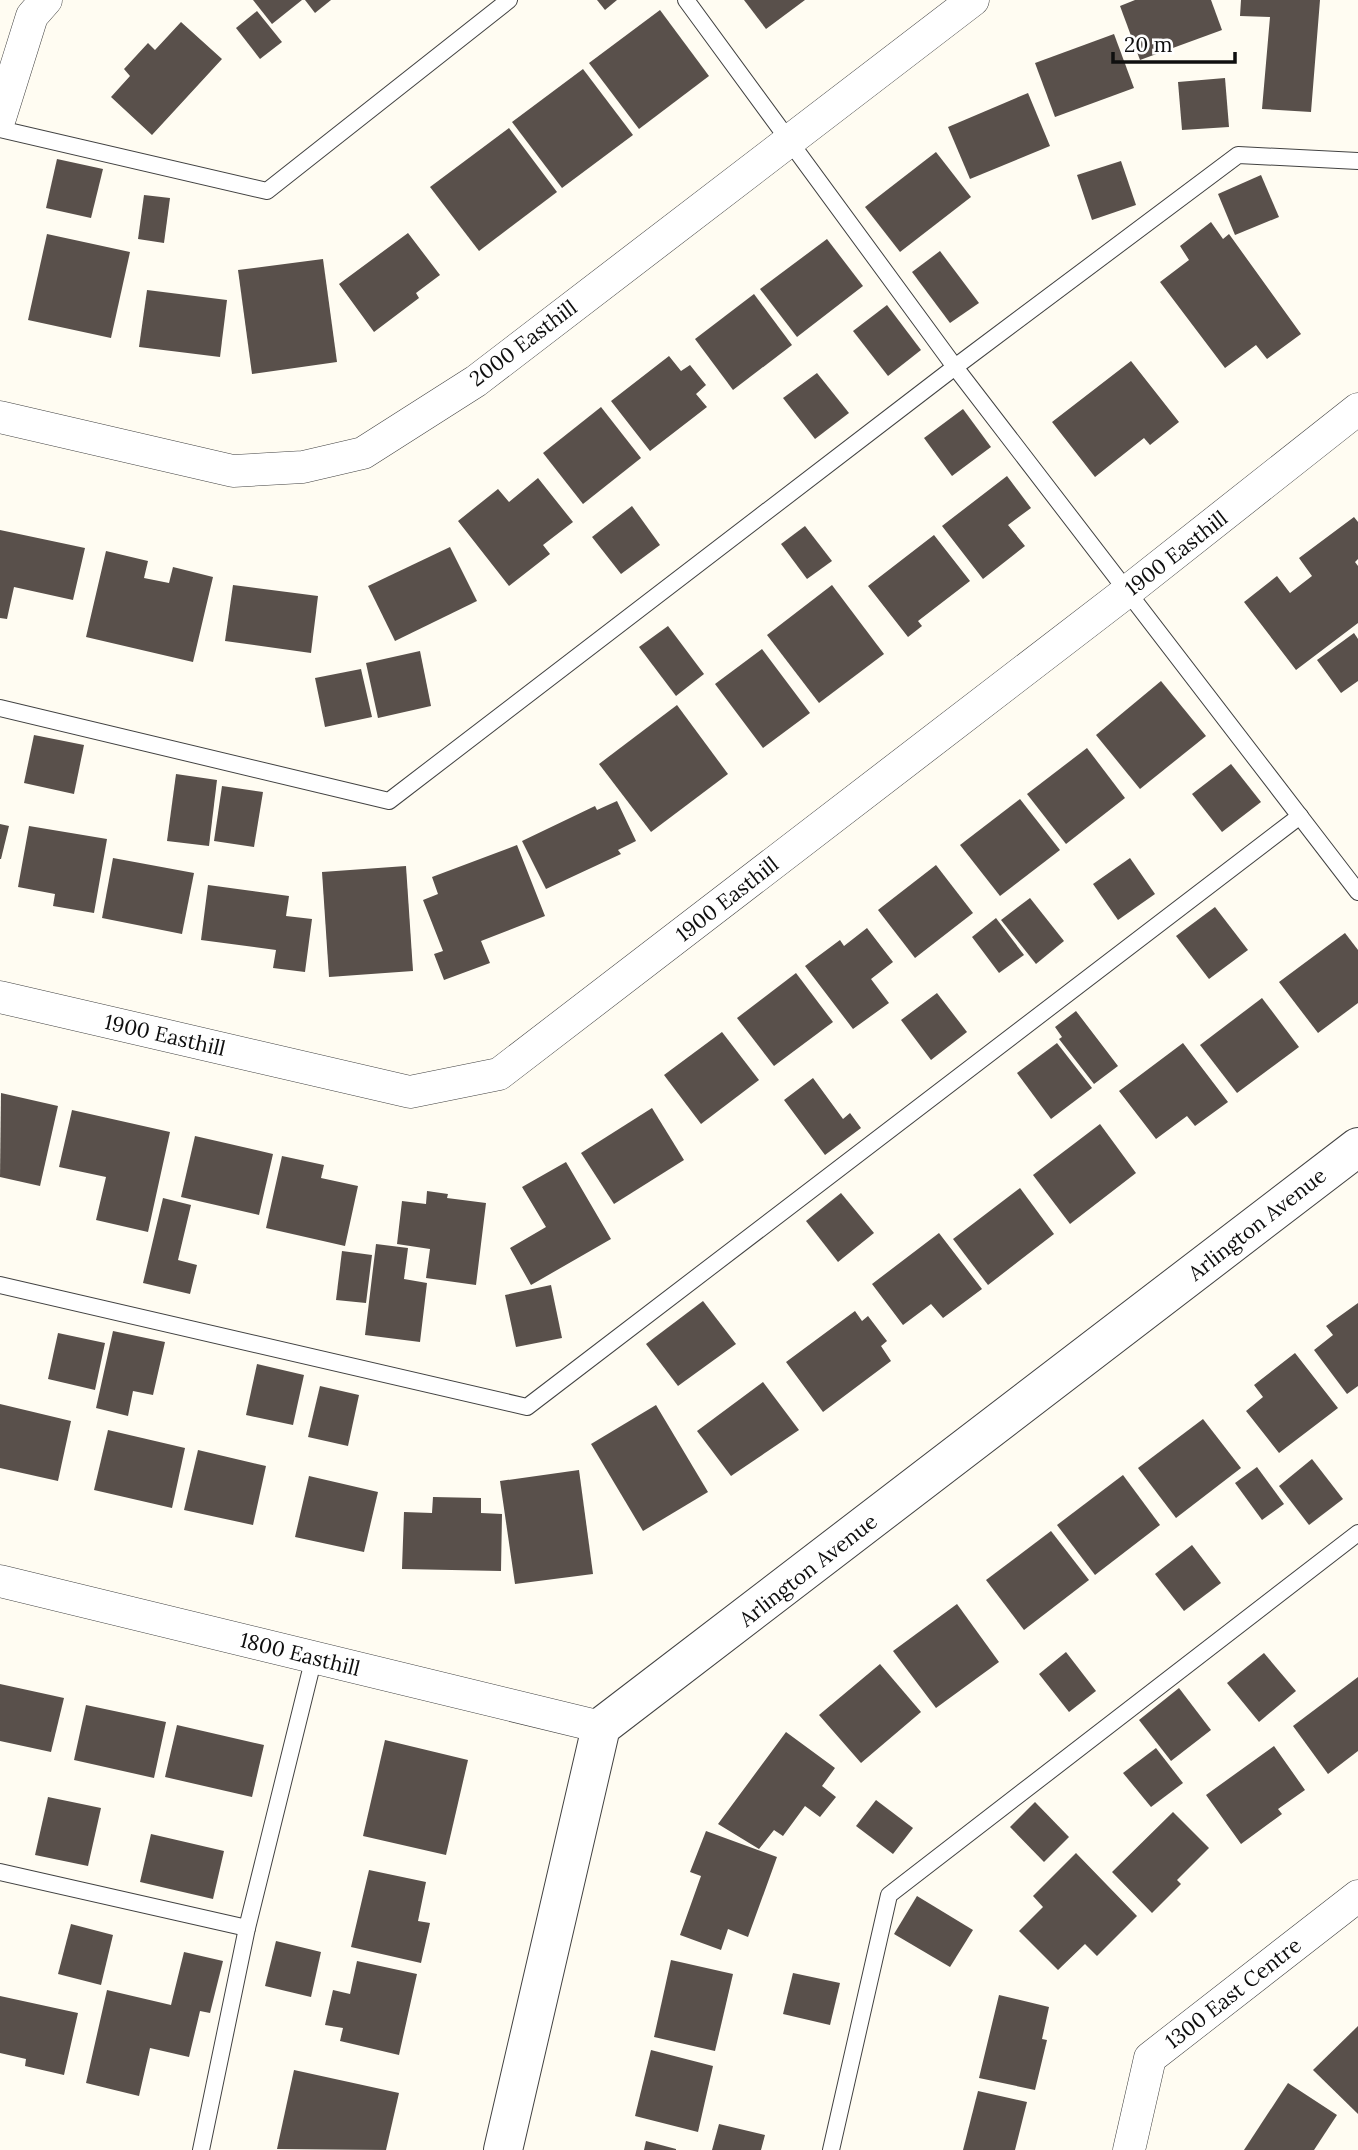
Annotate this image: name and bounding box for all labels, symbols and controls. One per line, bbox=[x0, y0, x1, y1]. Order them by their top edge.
scale bar bbox=[1113, 21, 1236, 65]
text: 20 m bbox=[1124, 31, 1173, 58]
street label: 2000 Easthill bbox=[464, 294, 582, 392]
street label: 1900 Easthill bbox=[1119, 504, 1233, 602]
street label: 1900 Easthill bbox=[670, 850, 784, 948]
street label: 1900 Easthill bbox=[102, 1008, 228, 1062]
street label: Arlington Avenue bbox=[1182, 1162, 1332, 1287]
street label: Arlington Avenue bbox=[733, 1508, 883, 1633]
street label: 1800 Easthill bbox=[237, 1626, 363, 1682]
street label: 1300 East Centre bbox=[1160, 1931, 1306, 2055]

